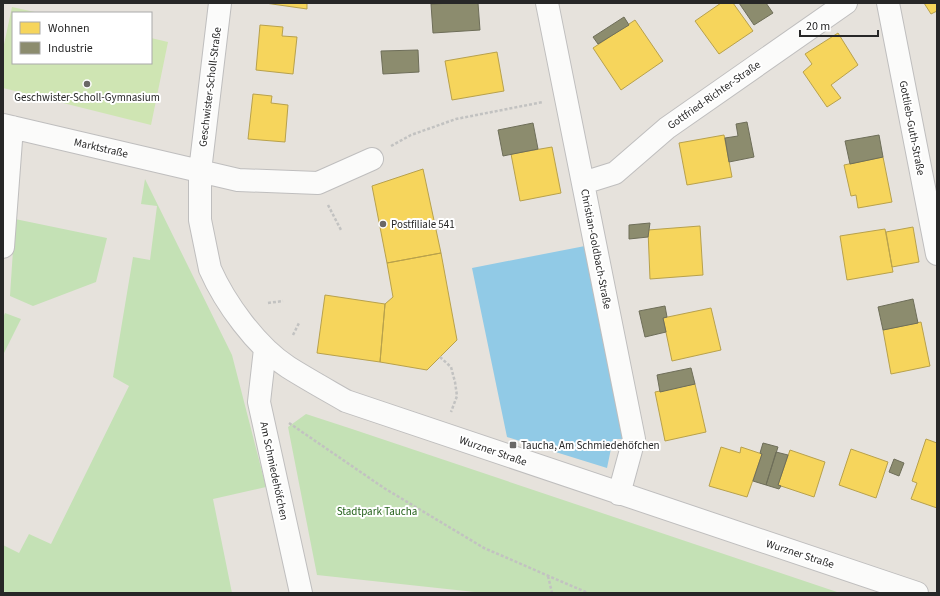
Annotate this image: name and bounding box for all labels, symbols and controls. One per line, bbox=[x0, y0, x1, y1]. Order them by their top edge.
legend bbox=[12, 12, 152, 64]
scale bar bbox=[800, 12, 878, 38]
text: 20 m bbox=[806, 18, 830, 35]
text: Wohnen bbox=[48, 20, 90, 37]
street label: Geschwister-Scholl-Straße bbox=[195, 26, 225, 148]
text: Industrie bbox=[48, 40, 93, 57]
street label: Gottfried-Richter-Straße bbox=[664, 57, 764, 133]
marker: Geschwister-Scholl-Gymnasium bbox=[82, 79, 92, 89]
street label: Gottlieb-Guth-Straße bbox=[895, 79, 929, 177]
place label: Geschwister-Scholl-Gymnasium bbox=[14, 90, 160, 105]
street label: Marktstraße bbox=[72, 134, 130, 162]
street label: Christian-Goldbach-Straße bbox=[577, 188, 615, 311]
place label: Postfiliale 541 bbox=[391, 217, 455, 232]
marker: Postfiliale 541 bbox=[378, 219, 388, 229]
street label: Am Schmiedehöfchen bbox=[256, 420, 292, 522]
street label: Wurzner Straße bbox=[457, 432, 529, 470]
place label: Taucha, Am Schmiedehöfchen bbox=[521, 438, 660, 453]
marker: Taucha, Am Schmiedehöfchen bbox=[508, 440, 518, 450]
park label: Stadtpark Taucha bbox=[337, 504, 417, 519]
street label: Wurzner Straße bbox=[764, 536, 836, 572]

